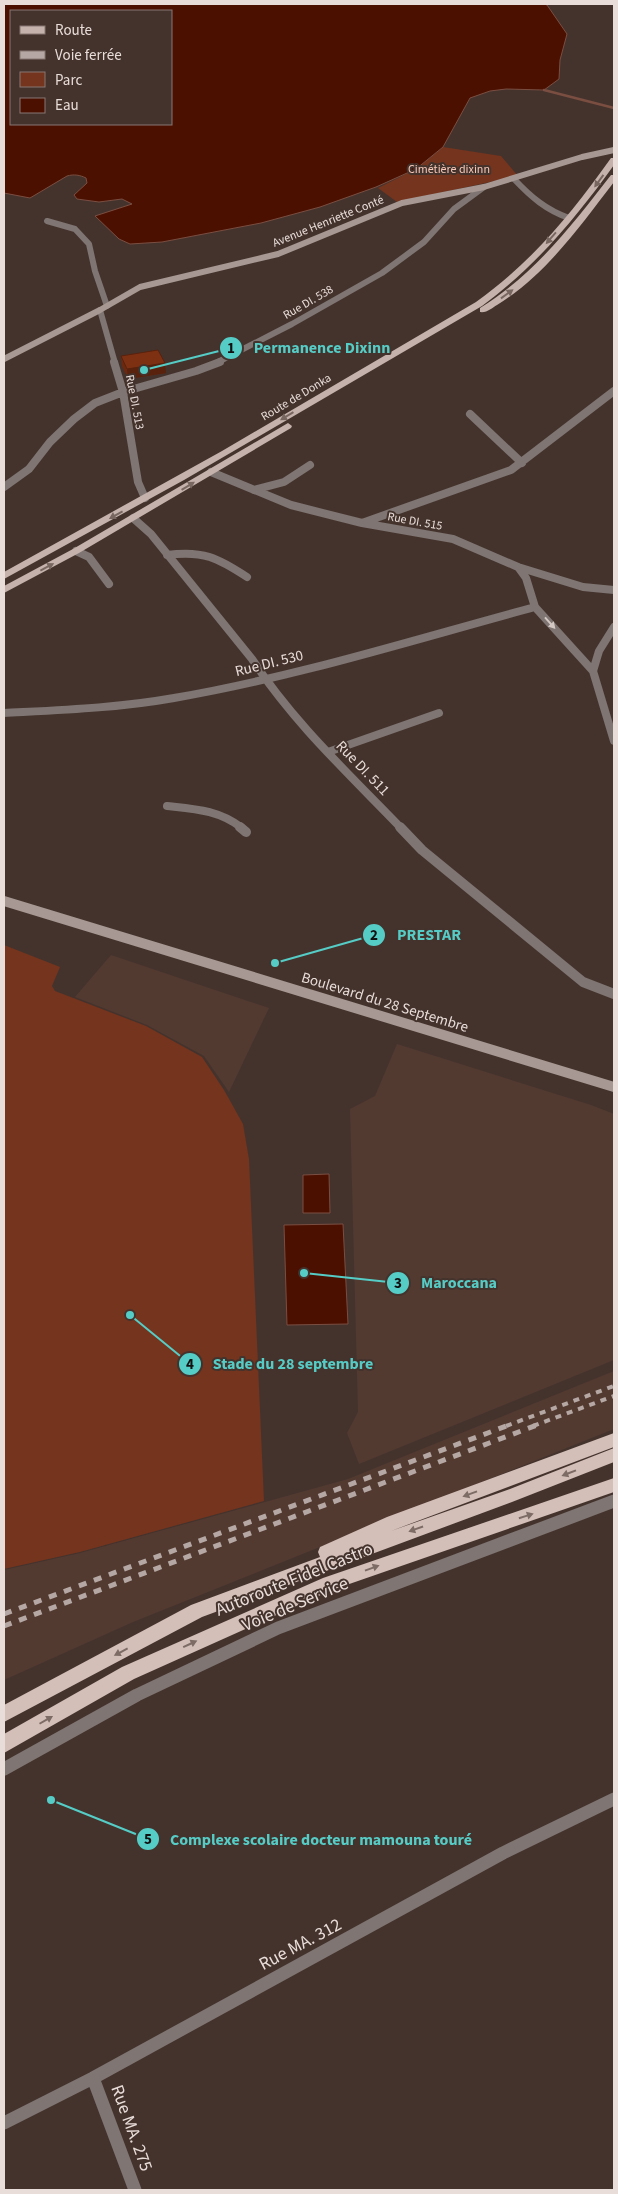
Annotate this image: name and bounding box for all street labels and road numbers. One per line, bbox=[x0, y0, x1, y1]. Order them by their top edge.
street label: Avenue Henriette Conté bbox=[270, 191, 386, 252]
street label: Rue DI. 538 bbox=[280, 281, 337, 324]
street label: Route de Donka bbox=[258, 370, 335, 425]
street label: Rue DI. 513 bbox=[121, 373, 148, 431]
street label: Rue DI. 515 bbox=[386, 508, 444, 535]
street label: Rue DI. 530 bbox=[233, 645, 305, 682]
street label: Rue DI. 511 bbox=[331, 736, 394, 801]
street label: Boulevard du 28 Septembre bbox=[299, 967, 471, 1038]
street label: Autoroute Fidel Castro bbox=[212, 1536, 377, 1623]
street label: Voie de Service bbox=[238, 1571, 352, 1638]
street label: Rue MA. 312 bbox=[254, 1912, 346, 1977]
street label: Rue MA. 275 bbox=[104, 2081, 159, 2175]

